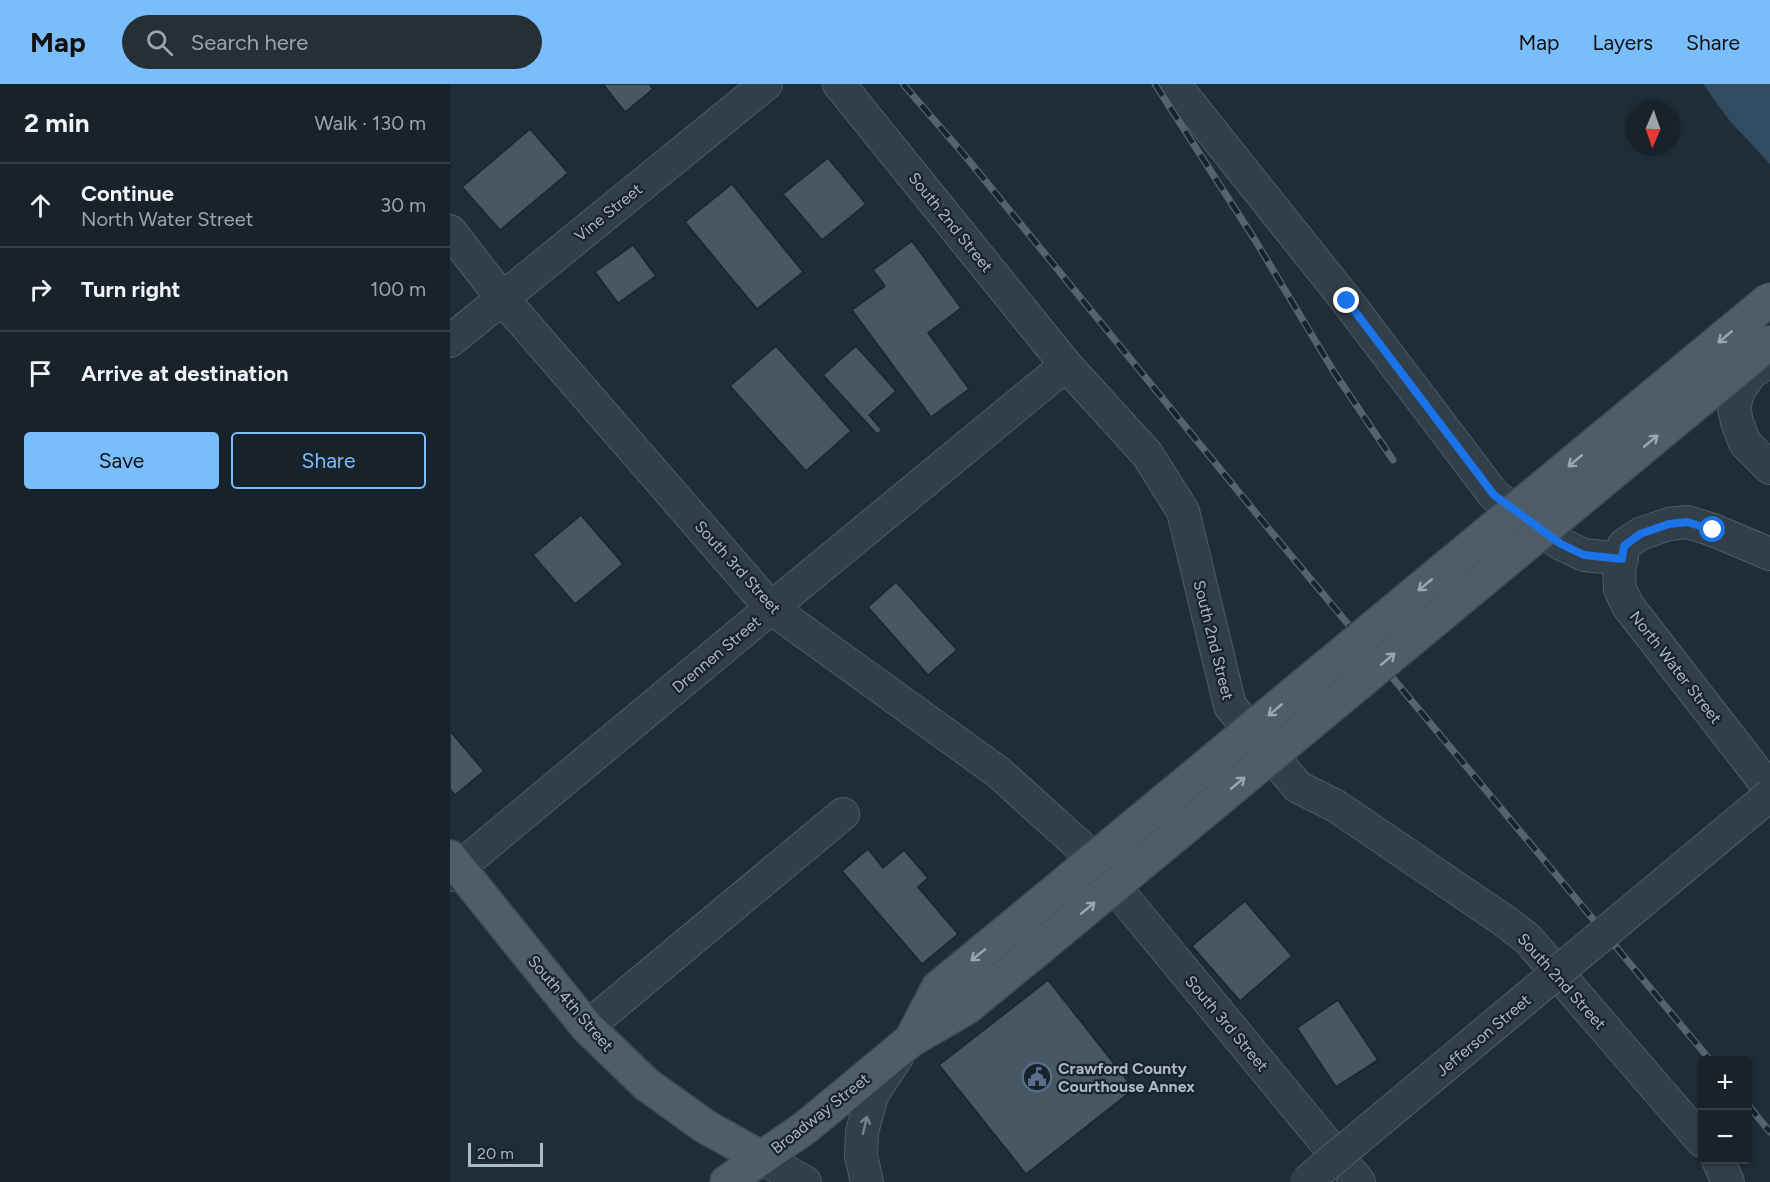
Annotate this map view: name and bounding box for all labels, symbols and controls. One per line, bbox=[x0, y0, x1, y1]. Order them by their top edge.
search box bbox=[122, 15, 542, 69]
text: Map bbox=[30, 25, 86, 59]
icon: search bbox=[143, 26, 176, 59]
text: Search here bbox=[191, 29, 308, 56]
text: Map bbox=[1519, 30, 1559, 55]
text: Layers bbox=[1592, 30, 1653, 55]
text: Share bbox=[1686, 30, 1740, 55]
north arrow bbox=[1626, 102, 1680, 156]
text: 2 min bbox=[24, 107, 90, 139]
text: Walk · 130 m bbox=[314, 111, 426, 135]
street label: South 2nd Street bbox=[905, 169, 997, 276]
street label: Vine Street bbox=[571, 179, 646, 245]
text: Continue bbox=[81, 180, 174, 207]
icon: ahead bbox=[24, 189, 57, 222]
text: 30 m bbox=[380, 193, 426, 217]
text: North Water Street bbox=[81, 207, 253, 231]
icon: right bbox=[24, 273, 57, 306]
text: Turn right bbox=[81, 276, 180, 303]
text: 100 m bbox=[370, 277, 426, 301]
route end bbox=[1333, 287, 1359, 313]
one-way arrow bbox=[1717, 330, 1733, 343]
icon: arrive bbox=[24, 357, 57, 390]
text: Arrive at destination bbox=[81, 360, 289, 387]
button: Save bbox=[24, 432, 219, 489]
button: Share bbox=[231, 432, 426, 489]
one-way arrow bbox=[1643, 434, 1659, 447]
one-way arrow bbox=[1568, 454, 1583, 468]
route start bbox=[1699, 516, 1725, 542]
street label: South 3rd Street bbox=[691, 517, 785, 618]
street label: South 2nd Street bbox=[1189, 578, 1238, 702]
one-way arrow bbox=[1417, 579, 1433, 592]
street label: North Water Street bbox=[1626, 607, 1726, 727]
street label: Drennen Street bbox=[668, 612, 764, 697]
one-way arrow bbox=[1380, 652, 1395, 666]
one-way arrow bbox=[1267, 703, 1283, 716]
one-way arrow bbox=[1230, 777, 1246, 790]
one-way arrow bbox=[1080, 901, 1095, 915]
street label: South 2nd Street bbox=[1513, 929, 1610, 1033]
one-way arrow bbox=[971, 948, 986, 962]
street label: South 4th Street bbox=[524, 952, 617, 1055]
street label: South 3rd Street bbox=[1181, 972, 1272, 1075]
street label: Jefferson Street bbox=[1432, 990, 1534, 1080]
map controls bbox=[1698, 1056, 1752, 1164]
button: + bbox=[1698, 1056, 1752, 1110]
place label: Crawford County Courthouse Annex bbox=[1058, 1059, 1195, 1096]
public building icon: Crawford County Courthouse Annex bbox=[1021, 1061, 1053, 1093]
street label: Broadway Street bbox=[767, 1069, 873, 1158]
button: − bbox=[1698, 1110, 1752, 1164]
one-way arrow bbox=[859, 1116, 871, 1135]
scale bar bbox=[468, 1140, 543, 1168]
text: 20 m bbox=[477, 1144, 514, 1163]

